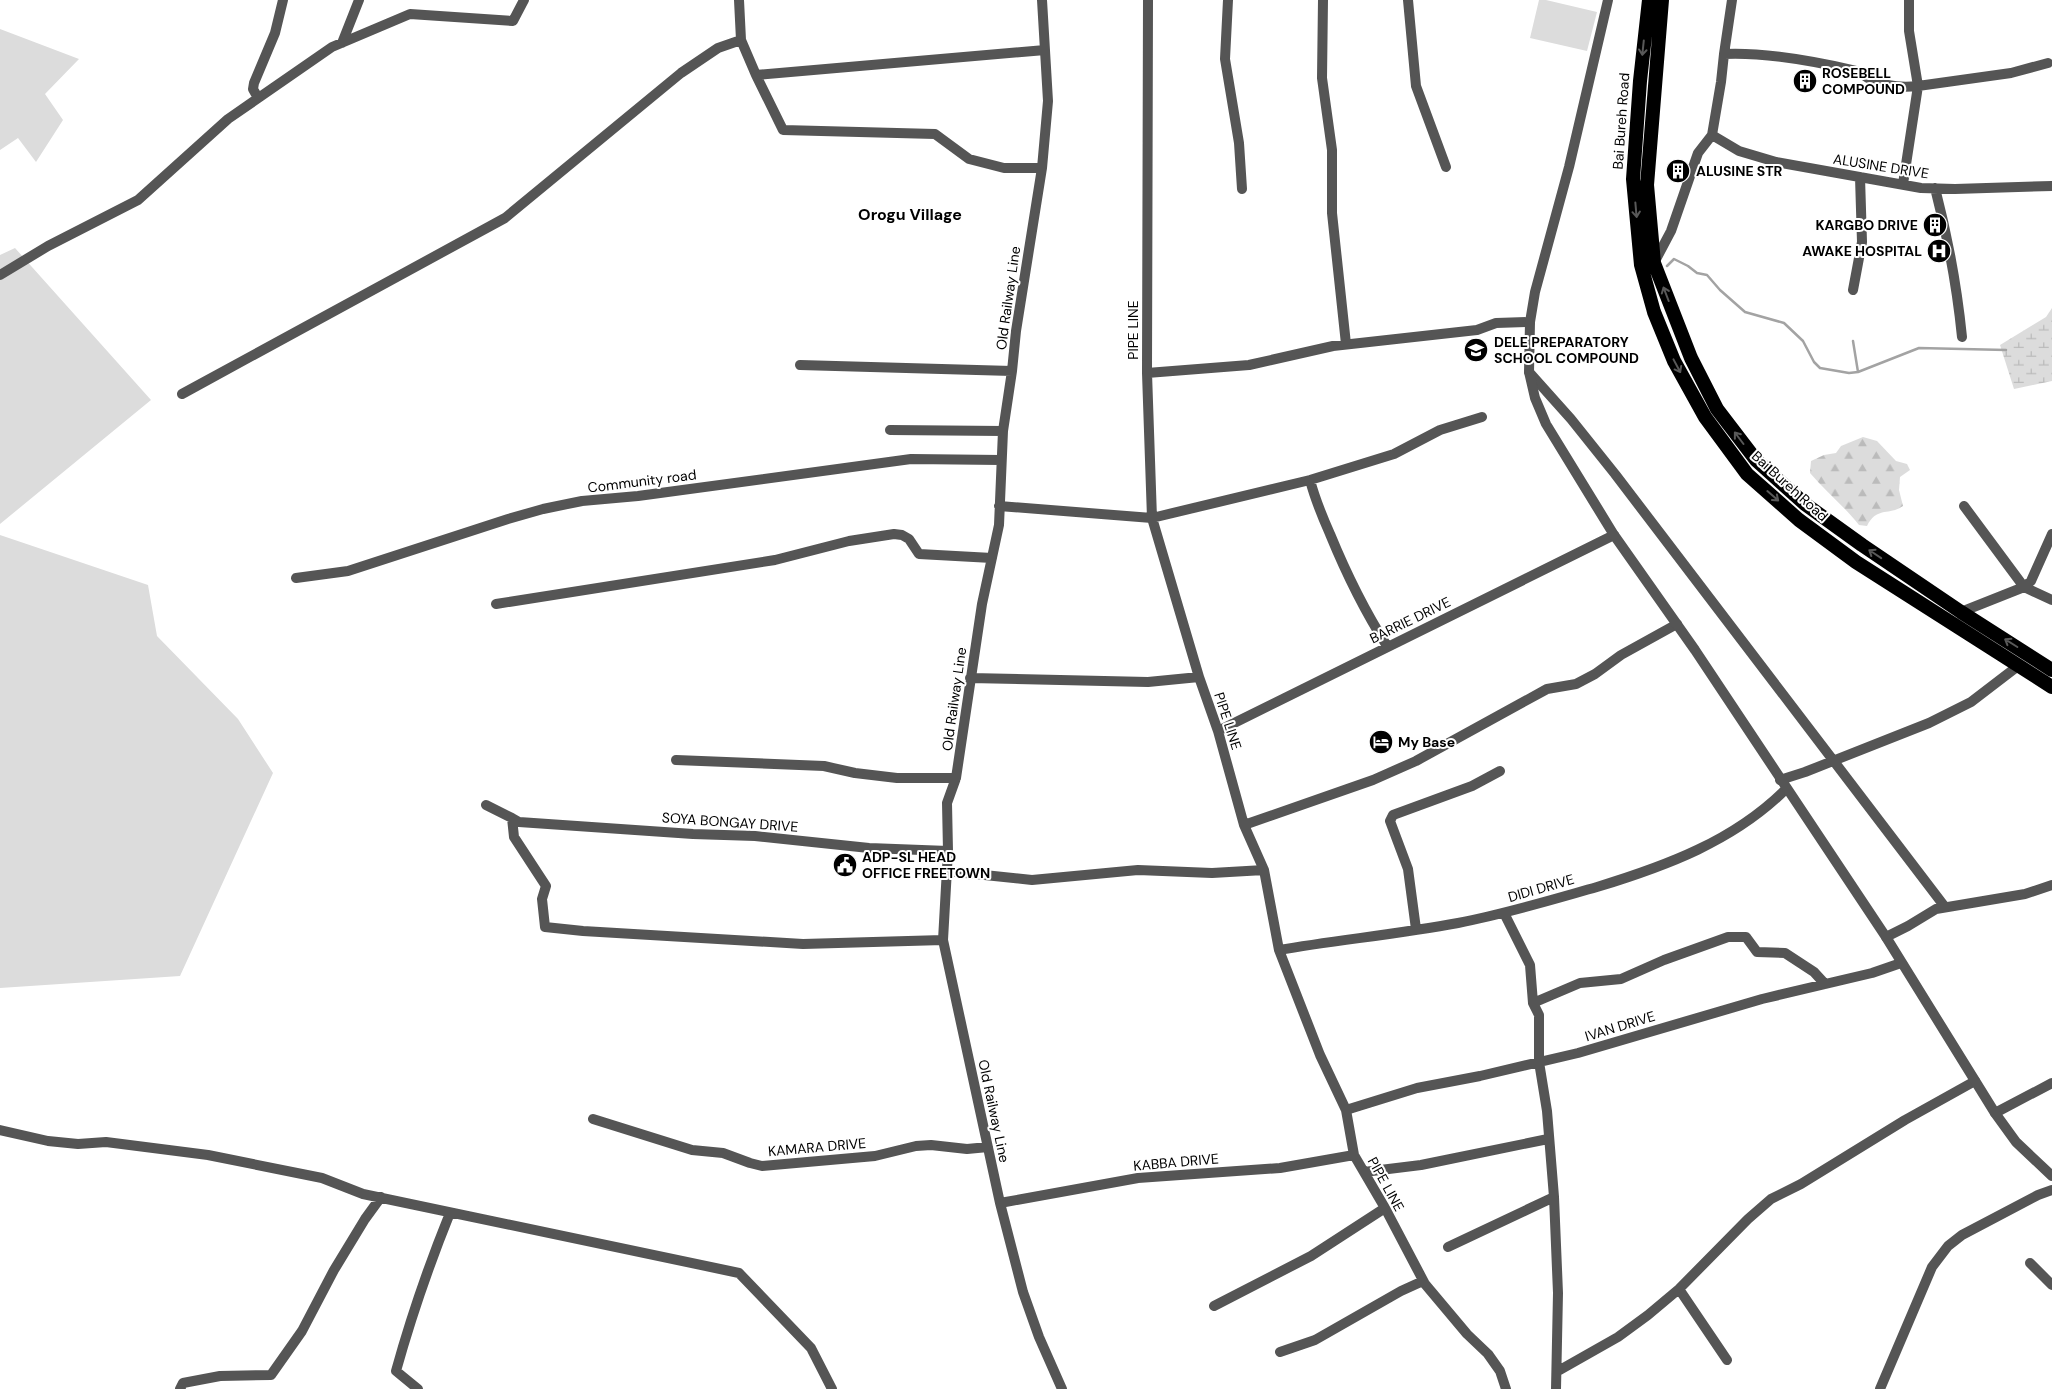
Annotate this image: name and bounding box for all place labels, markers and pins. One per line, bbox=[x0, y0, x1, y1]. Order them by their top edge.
place label: ROSEBELL COMPOUND bbox=[1822, 64, 1905, 98]
building icon: ROSEBELL COMPOUND bbox=[1792, 68, 1818, 94]
building icon: ALUSINE STR bbox=[1665, 158, 1691, 184]
place label: ALUSINE STR bbox=[1696, 162, 1783, 180]
building icon: KARGBO DRIVE bbox=[1922, 212, 1948, 238]
place label: KARGBO DRIVE bbox=[1815, 216, 1918, 234]
hospital icon: AWAKE HOSPITAL bbox=[1926, 238, 1952, 264]
place label: AWAKE HOSPITAL bbox=[1802, 242, 1922, 260]
place label: DELE PREPARATORY SCHOOL COMPOUND bbox=[1494, 333, 1639, 367]
school or university icon: DELE PREPARATORY SCHOOL COMPOUND bbox=[1463, 337, 1489, 363]
hotel icon: My Base bbox=[1368, 729, 1394, 755]
place label: My Base bbox=[1398, 733, 1455, 751]
place label: ADP-SL HEAD OFFICE FREETOWN bbox=[862, 848, 990, 882]
public building icon: ADP-SL HEAD OFFICE FREETOWN bbox=[832, 852, 858, 878]

